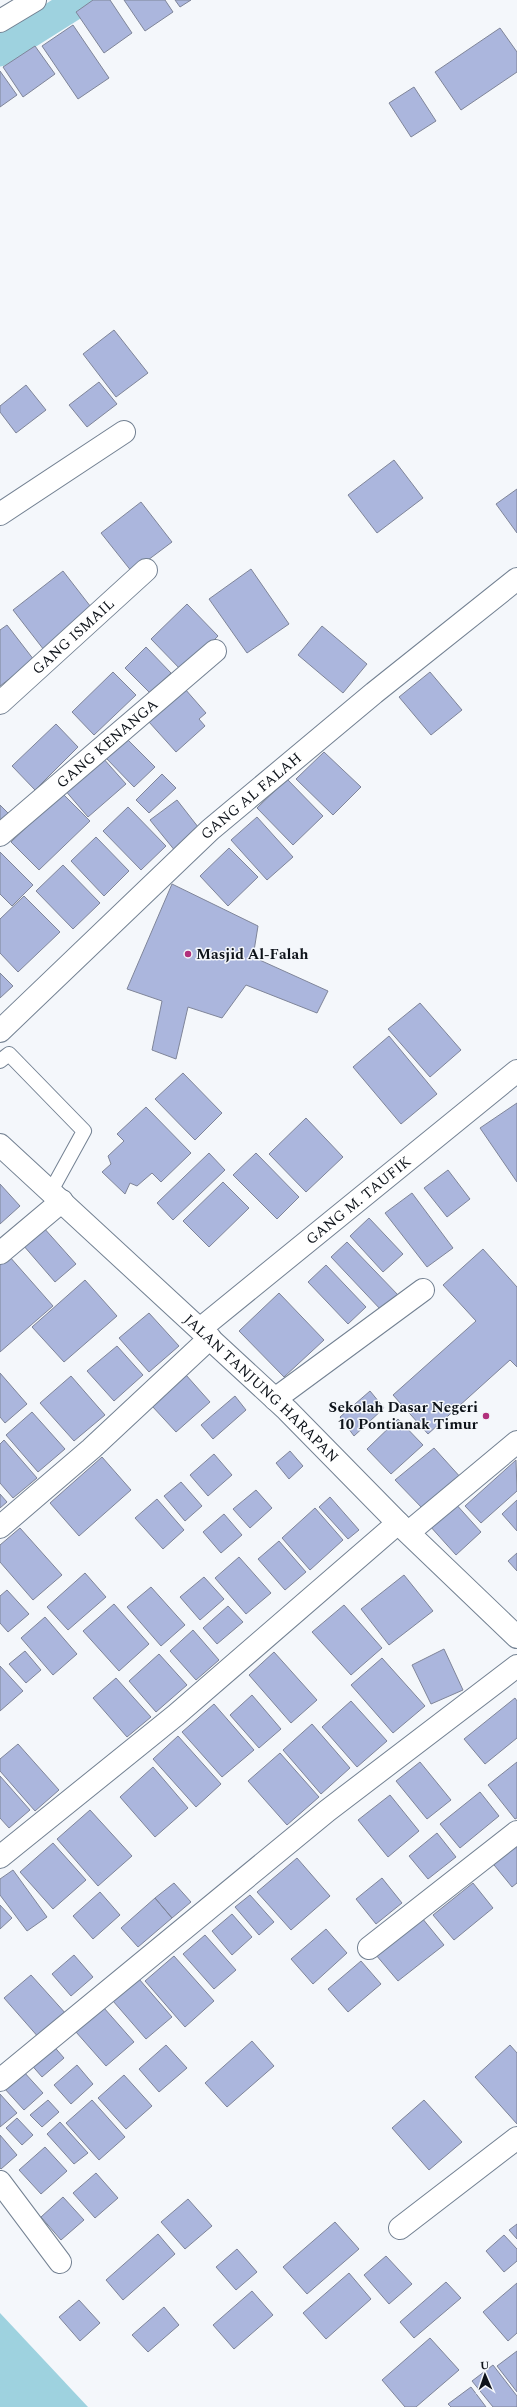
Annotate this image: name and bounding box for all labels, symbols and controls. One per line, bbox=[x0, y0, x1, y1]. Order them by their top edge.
street label: GANG ISMAIL bbox=[27, 593, 120, 680]
street label: GANG KENANGA bbox=[51, 693, 163, 794]
street label: GANG AL FALAH bbox=[195, 747, 307, 845]
place label: Masjid Al-Falah bbox=[196, 943, 308, 966]
marker: Masjid Al-Falah bbox=[183, 949, 193, 959]
street label: GANG M. TAUFIK bbox=[301, 1150, 416, 1250]
street label: JALAN TANJUNG HARAPAN bbox=[178, 1308, 344, 1468]
place label: Sekolah Dasar Negeri 10 Pontianak Timur bbox=[329, 1396, 479, 1436]
marker: Sekolah Dasar Negeri 10 Pontianak Timur bbox=[481, 1411, 491, 1421]
north arrow bbox=[465, 2355, 505, 2395]
text: U bbox=[480, 2357, 490, 2374]

